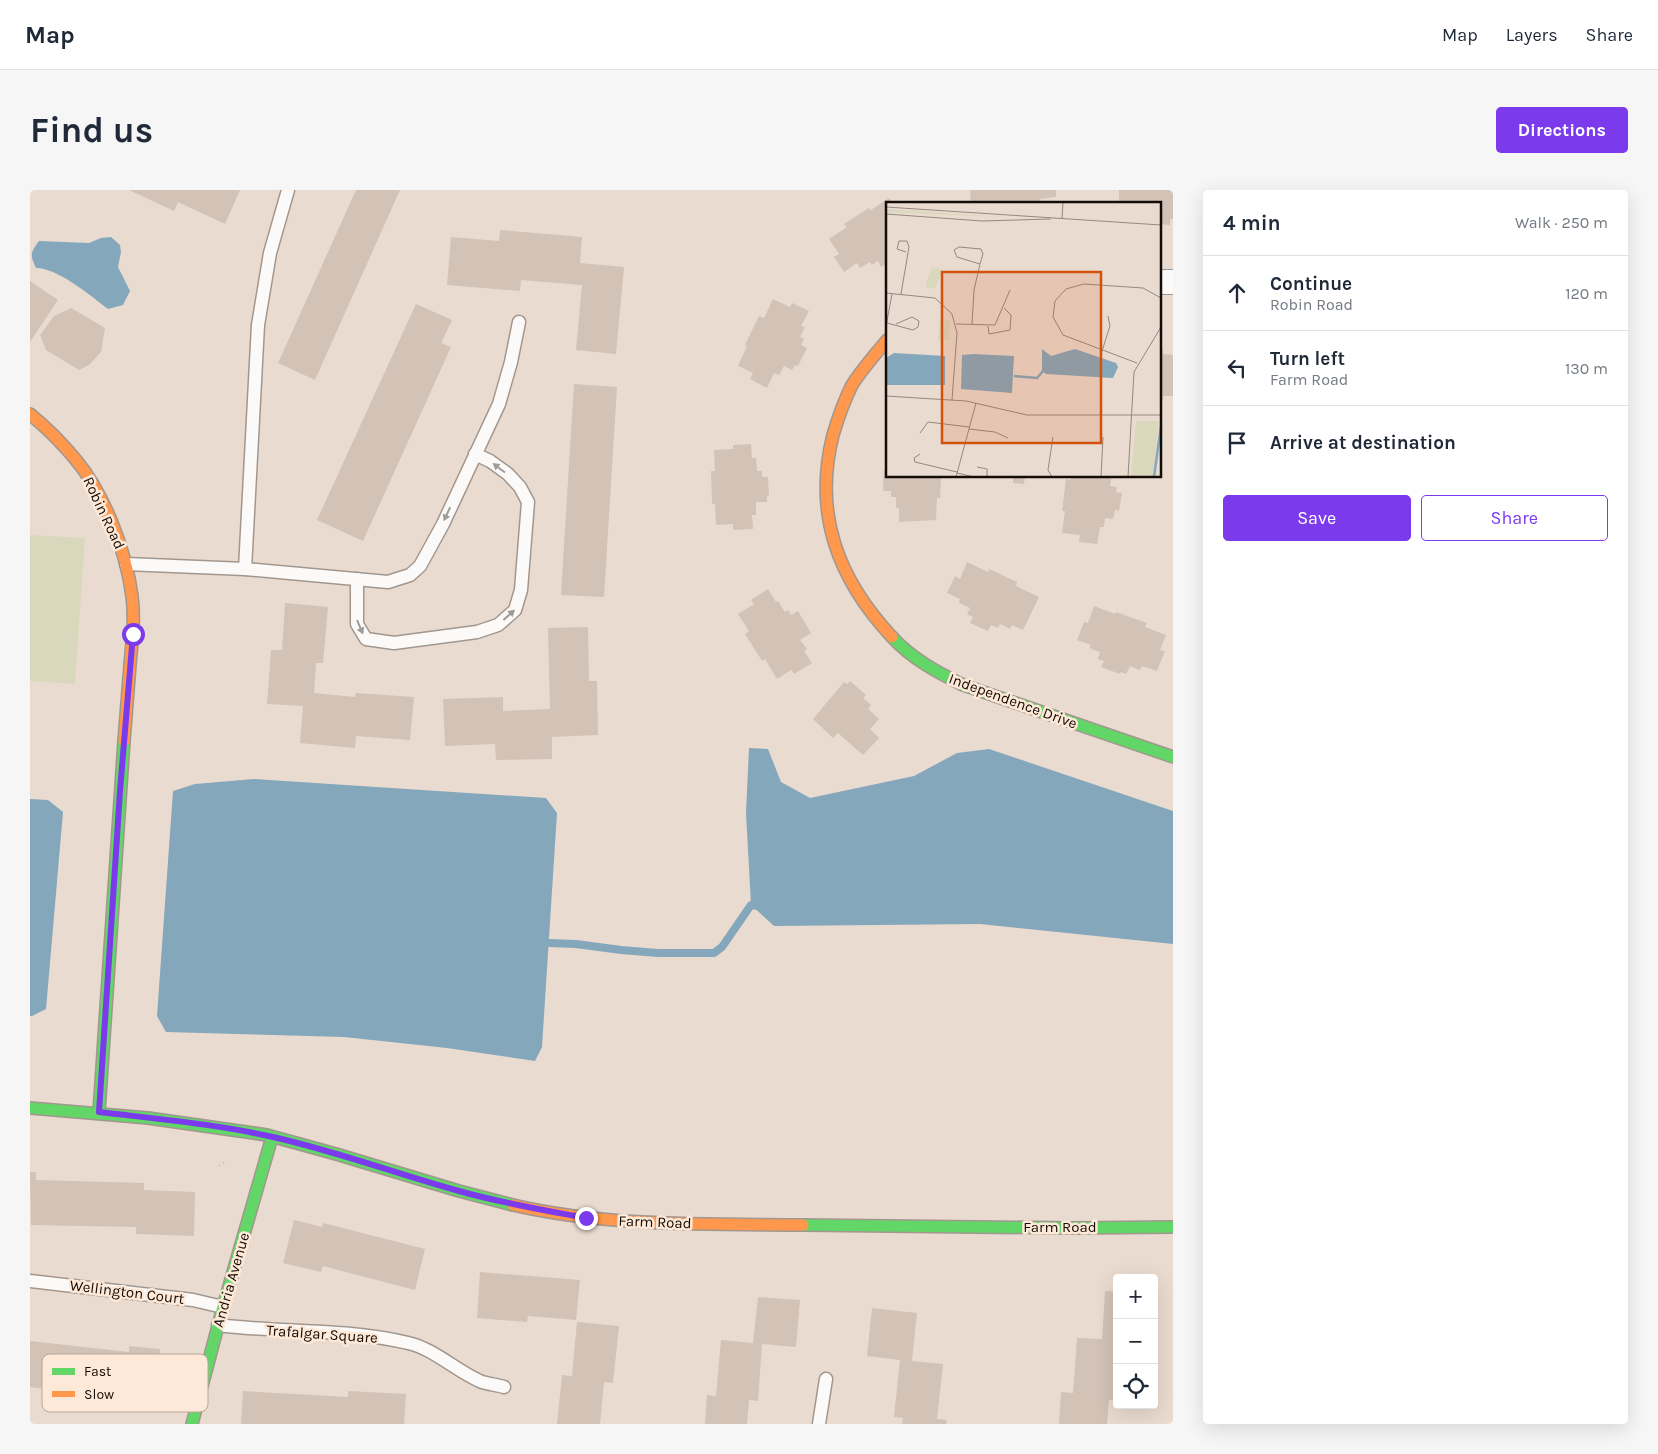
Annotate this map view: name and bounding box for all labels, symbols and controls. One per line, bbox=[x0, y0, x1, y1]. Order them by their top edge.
text: Map bbox=[25, 21, 75, 49]
text: Map bbox=[1442, 24, 1478, 46]
text: Layers bbox=[1506, 24, 1558, 46]
text: Share bbox=[1586, 24, 1633, 46]
button: Directions bbox=[1496, 107, 1628, 153]
text: Find us bbox=[30, 110, 153, 151]
inset map bbox=[886, 202, 1160, 478]
text: 4 min bbox=[1223, 211, 1281, 235]
text: Walk · 250 m bbox=[1515, 213, 1608, 232]
text: Continue bbox=[1270, 273, 1352, 295]
icon: ahead bbox=[1223, 279, 1251, 307]
text: 120 m bbox=[1565, 284, 1608, 303]
text: Robin Road bbox=[1270, 295, 1353, 314]
text: Turn left bbox=[1270, 348, 1345, 370]
icon: left bbox=[1223, 354, 1251, 382]
text: 130 m bbox=[1565, 359, 1608, 378]
text: Farm Road bbox=[1270, 370, 1348, 389]
icon: arrive bbox=[1223, 429, 1251, 457]
text: Arrive at destination bbox=[1270, 432, 1456, 454]
one-way arrow bbox=[493, 462, 506, 473]
street label: Robin Road bbox=[79, 474, 129, 552]
button: Save bbox=[1223, 495, 1411, 541]
button: Share bbox=[1421, 495, 1608, 541]
one-way arrow bbox=[443, 507, 451, 521]
one-way arrow bbox=[502, 609, 514, 621]
one-way arrow bbox=[356, 620, 364, 635]
route start bbox=[122, 623, 145, 646]
street label: Independence Drive bbox=[946, 669, 1080, 733]
route end bbox=[575, 1207, 598, 1230]
street label: Farm Road bbox=[618, 1212, 692, 1232]
street label: Farm Road bbox=[1023, 1218, 1097, 1236]
street label: Andria Avenue bbox=[209, 1231, 253, 1329]
map controls bbox=[1113, 1274, 1158, 1409]
button: + bbox=[1113, 1274, 1158, 1319]
street label: Wellington Court bbox=[69, 1276, 186, 1308]
button: − bbox=[1113, 1319, 1158, 1364]
street label: Trafalgar Square bbox=[266, 1321, 378, 1347]
legend bbox=[42, 1354, 208, 1412]
text: Fast bbox=[84, 1363, 111, 1380]
button: locate bbox=[1113, 1364, 1158, 1409]
text: Slow bbox=[84, 1386, 114, 1403]

